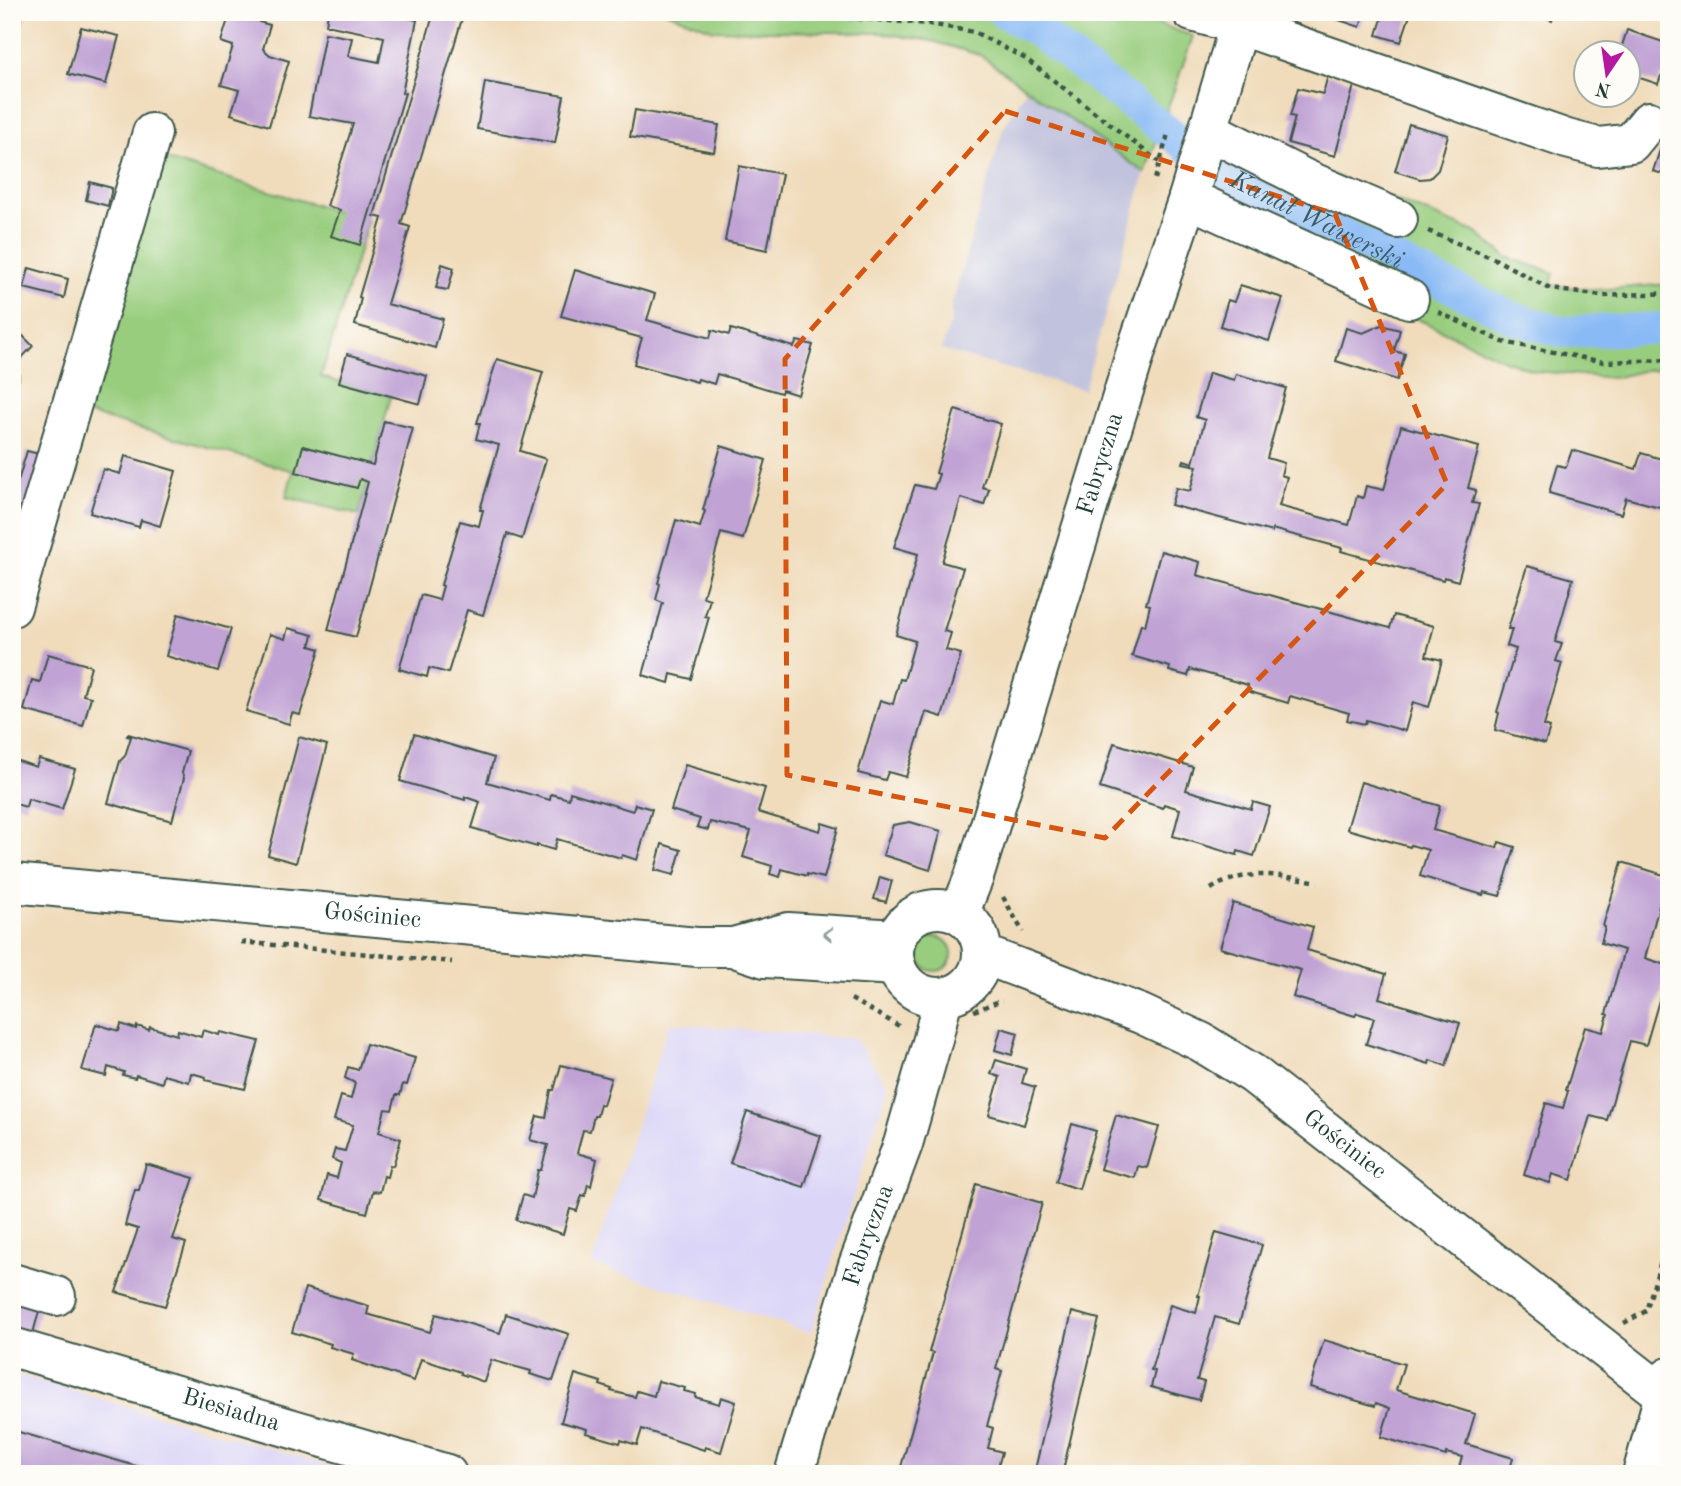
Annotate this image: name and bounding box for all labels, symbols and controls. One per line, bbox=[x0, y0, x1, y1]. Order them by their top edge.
north arrow bbox=[1572, 38, 1642, 108]
text: N bbox=[1594, 77, 1613, 99]
water label: Kanał Wawerski bbox=[1225, 166, 1408, 275]
street label: Fabryczna bbox=[1074, 410, 1128, 518]
street label: Gościniec bbox=[323, 900, 422, 933]
one-way arrow bbox=[822, 927, 833, 942]
street label: Gościniec bbox=[1298, 1106, 1390, 1185]
street label: Fabryczna bbox=[840, 1181, 899, 1289]
street label: Biesiadna bbox=[179, 1385, 282, 1436]

